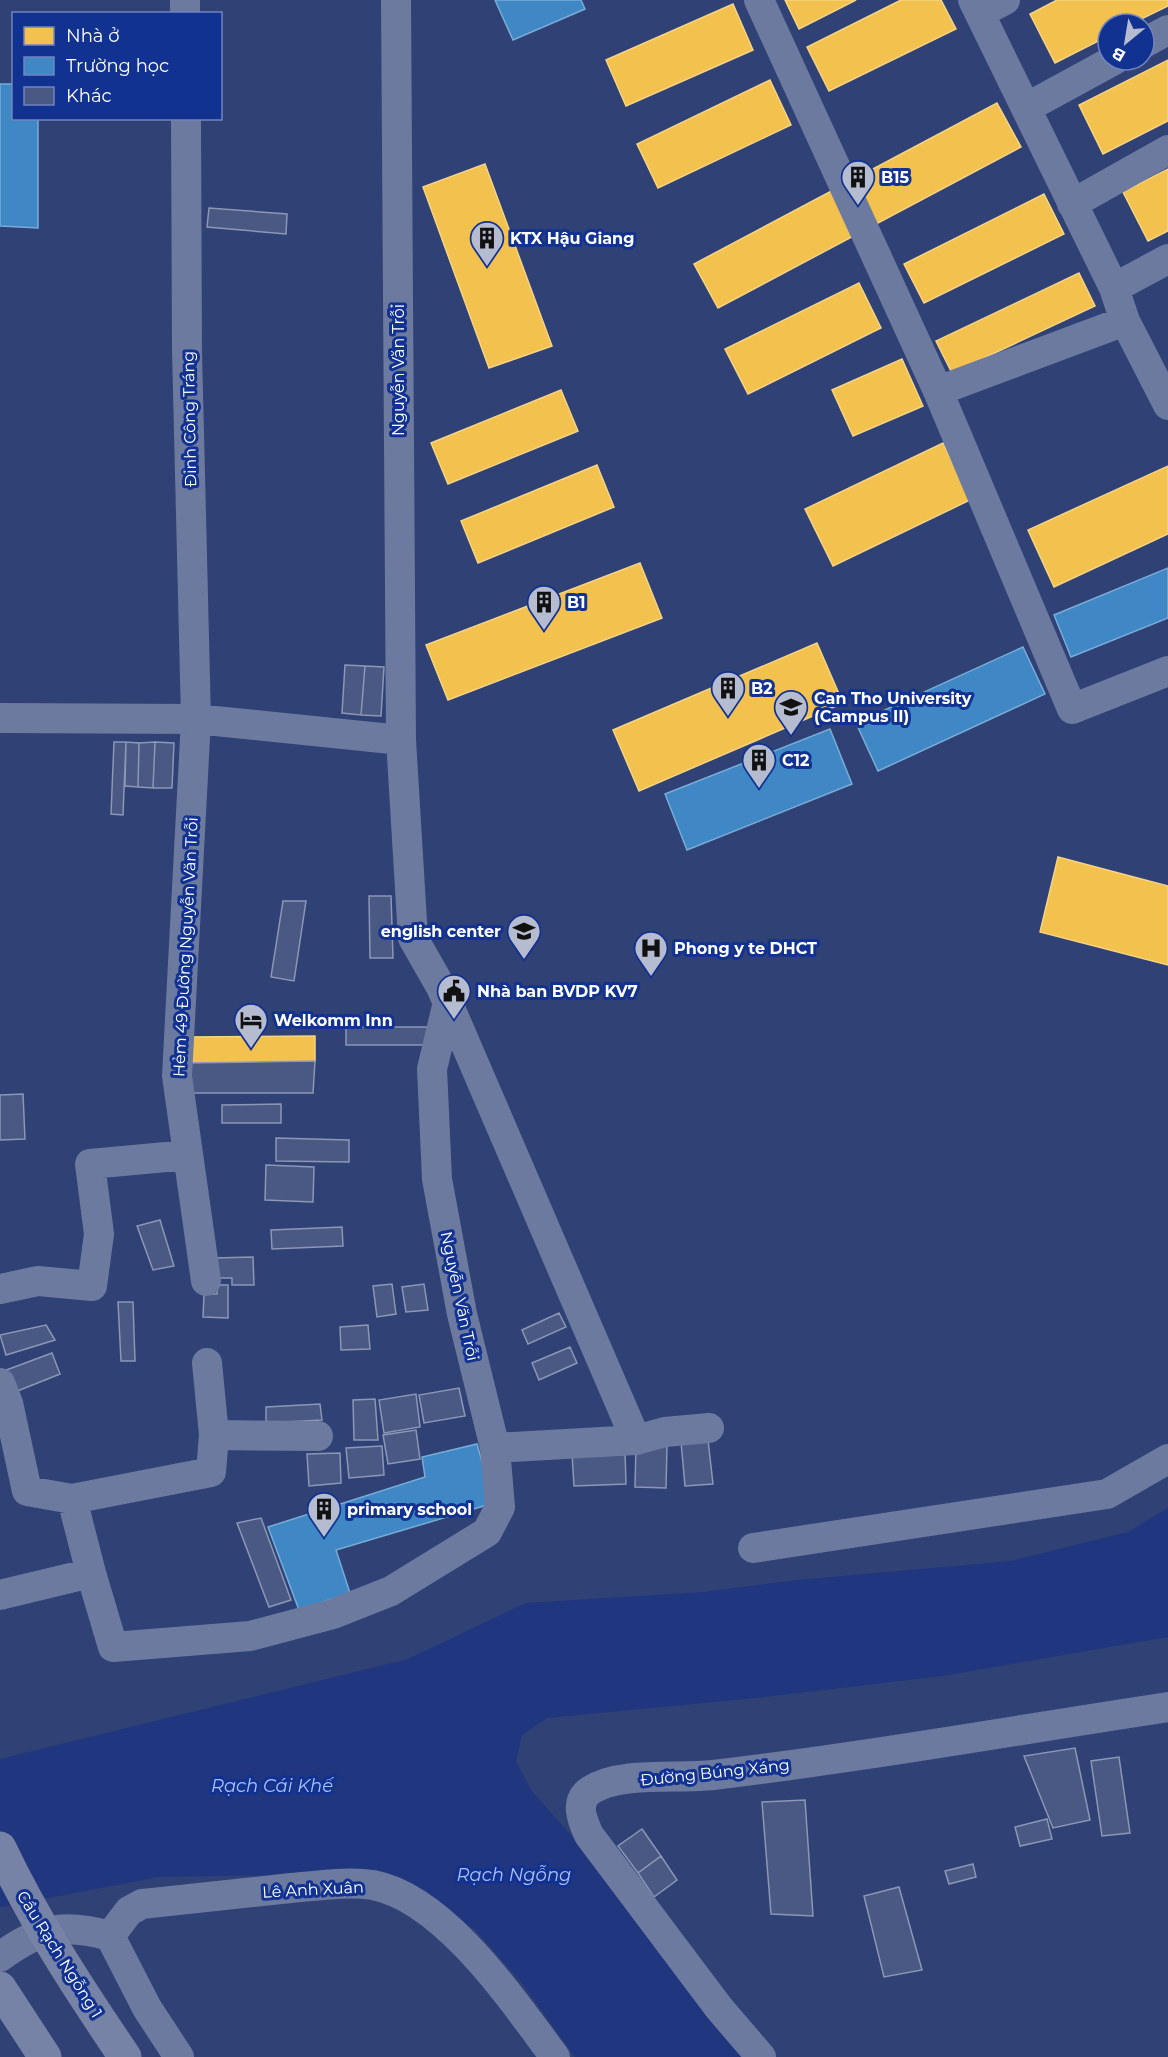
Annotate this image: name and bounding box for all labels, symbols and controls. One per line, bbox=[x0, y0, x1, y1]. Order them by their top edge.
legend bbox=[12, 12, 222, 120]
north arrow bbox=[1096, 12, 1156, 72]
text: Nhà ở bbox=[66, 25, 119, 47]
text: B bbox=[1109, 43, 1129, 66]
text: Trường học bbox=[66, 55, 169, 77]
text: Khác bbox=[66, 85, 112, 107]
building icon: B15 bbox=[840, 159, 876, 206]
place label: B15 bbox=[881, 168, 910, 187]
building icon: KTX Hậu Giang bbox=[469, 220, 505, 267]
place label: KTX Hậu Giang bbox=[510, 229, 634, 248]
street label: Nguyễn Văn Trỗi bbox=[389, 304, 408, 436]
street label: Đinh Công Tráng bbox=[179, 351, 200, 487]
building icon: B1 bbox=[526, 584, 562, 631]
place label: B1 bbox=[567, 593, 586, 612]
building icon: B2 bbox=[710, 670, 746, 717]
place label: B2 bbox=[751, 679, 773, 698]
school or university icon: Can Tho University (Campus II) bbox=[773, 689, 809, 736]
place label: Can Tho University (Campus II) bbox=[814, 689, 972, 726]
building icon: C12 bbox=[741, 742, 777, 789]
place label: C12 bbox=[782, 751, 809, 770]
street label: Hẻm 49 Đường Nguyễn Văn Trỗi bbox=[169, 817, 202, 1077]
school or university icon: english center bbox=[506, 913, 542, 960]
place label: english center bbox=[381, 922, 501, 941]
hospital icon: Phong y te DHCT bbox=[633, 930, 669, 977]
place label: Phong y te DHCT bbox=[674, 939, 817, 958]
public building icon: Nhà ban BVDP KV7 bbox=[436, 973, 472, 1020]
place label: Nhà ban BVDP KV7 bbox=[477, 982, 638, 1001]
hotel icon: Welkomm Inn bbox=[233, 1002, 269, 1049]
place label: Welkomm Inn bbox=[274, 1011, 393, 1030]
street label: Nguyễn Văn Trỗi bbox=[436, 1230, 483, 1363]
building icon: primary school bbox=[306, 1491, 342, 1538]
place label: primary school bbox=[347, 1500, 472, 1519]
street label: Đường Búng Xáng bbox=[639, 1755, 791, 1790]
water label: Rạch Cái Khế bbox=[211, 1775, 335, 1797]
water label: Rạch Ngỗng bbox=[457, 1864, 571, 1886]
street label: Lê Anh Xuân bbox=[262, 1877, 364, 1902]
street label: Cầu Rạch Ngỗng 1 bbox=[13, 1887, 106, 2021]

